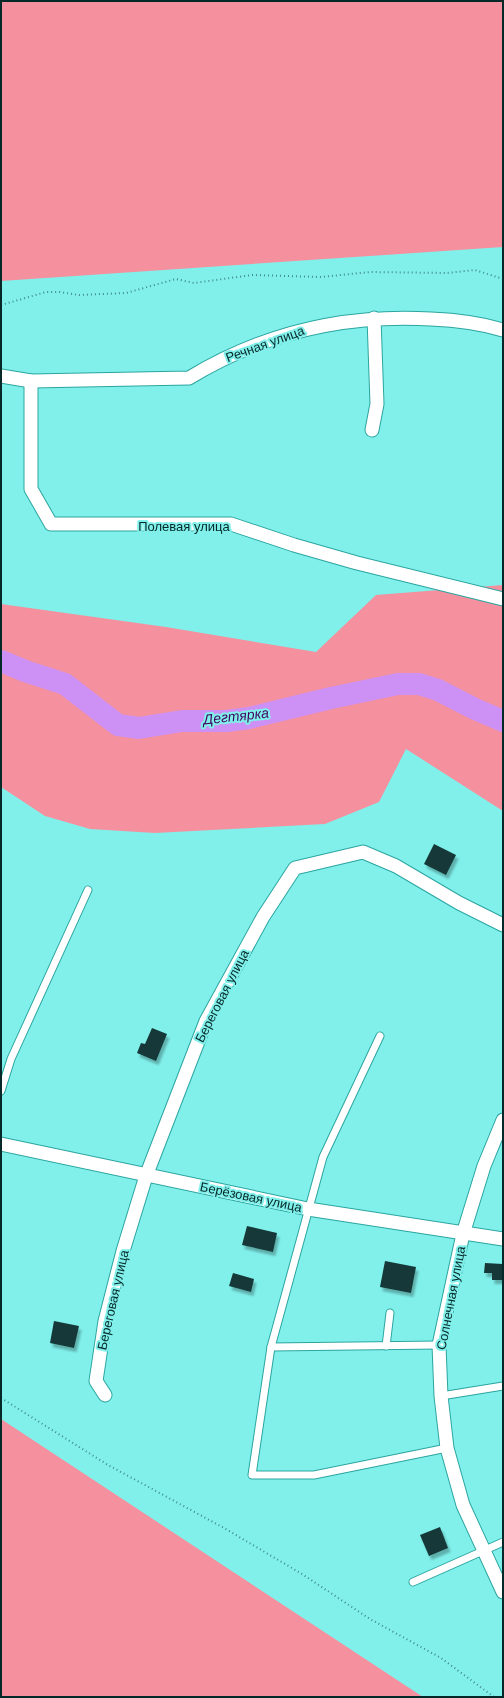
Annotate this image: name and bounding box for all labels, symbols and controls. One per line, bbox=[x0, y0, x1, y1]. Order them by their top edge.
street label: Речная улица bbox=[224, 323, 307, 365]
street label: Полевая улица bbox=[138, 519, 231, 534]
water label: Дегтярка bbox=[200, 705, 270, 728]
street label: Береговая улица bbox=[192, 946, 252, 1045]
street label: Берёзовая улица bbox=[199, 1179, 304, 1215]
street label: Солнечная улица bbox=[434, 1244, 469, 1351]
street label: Береговая улица bbox=[94, 1248, 132, 1352]

